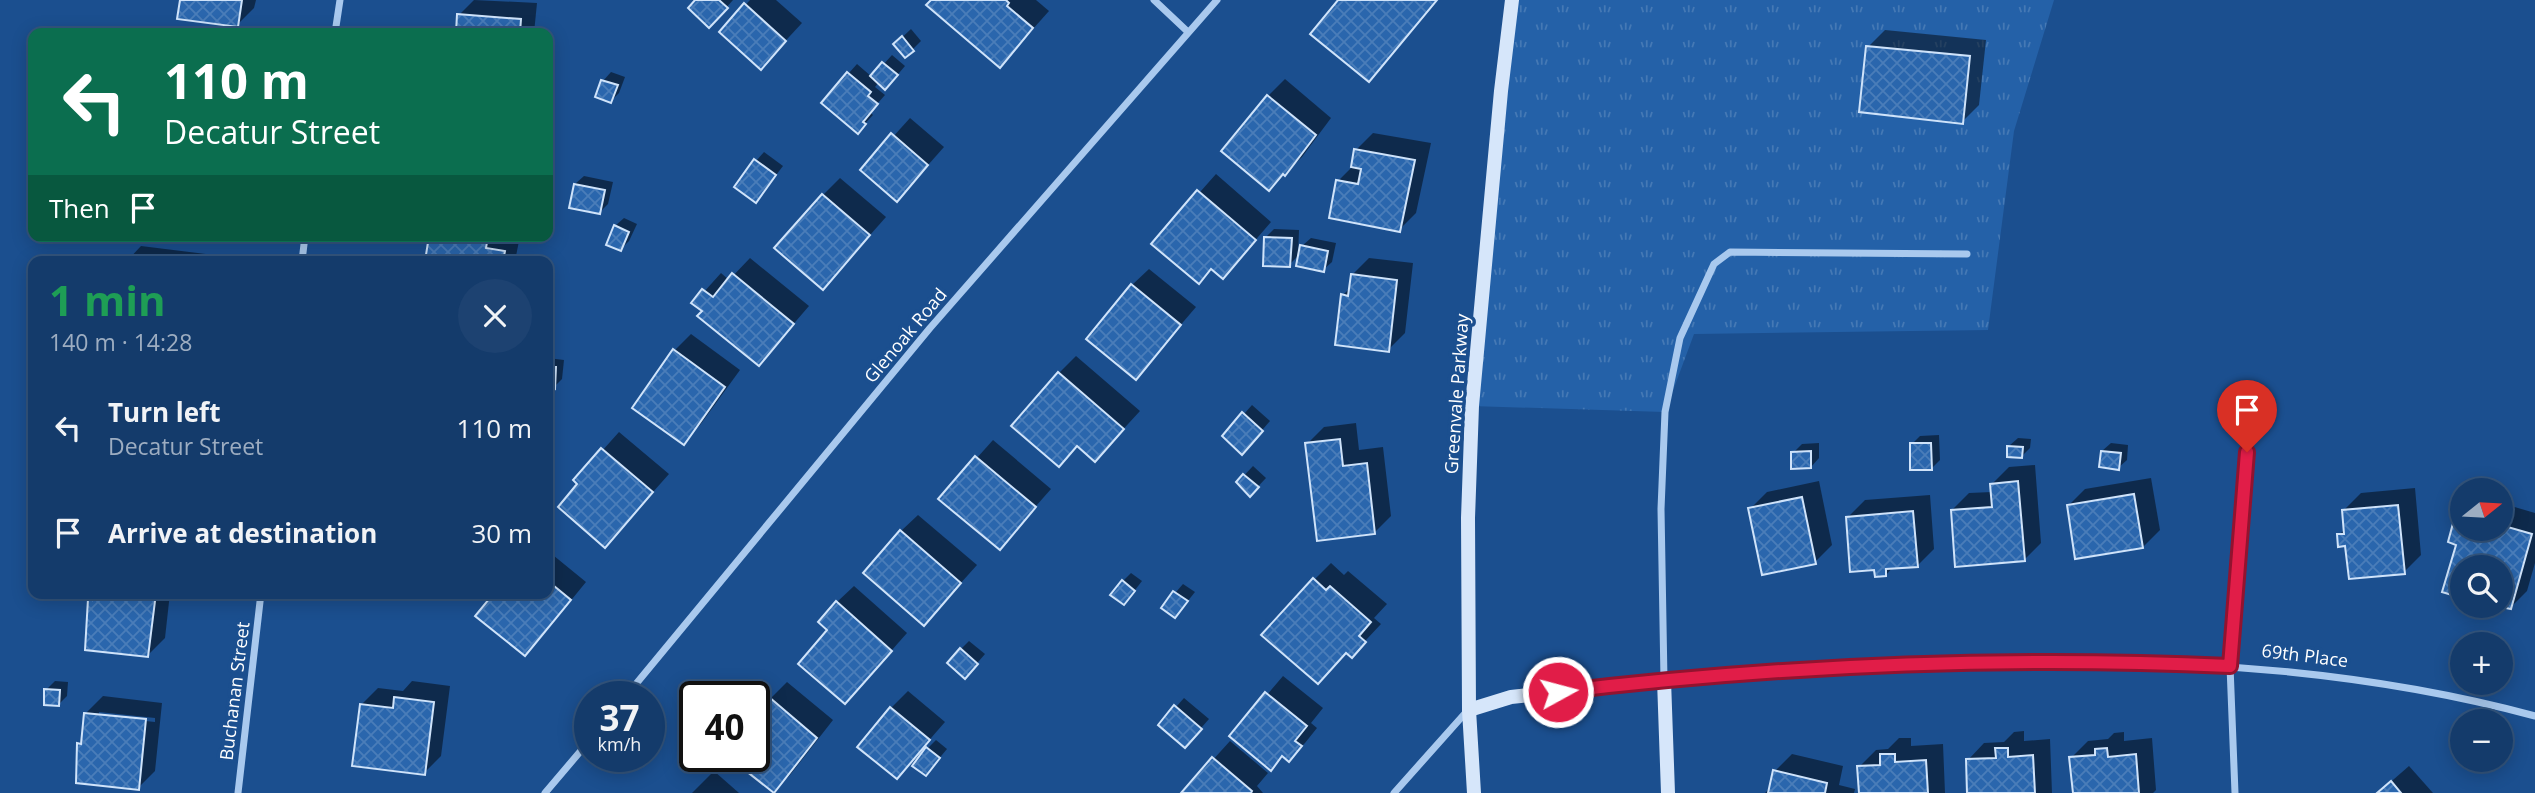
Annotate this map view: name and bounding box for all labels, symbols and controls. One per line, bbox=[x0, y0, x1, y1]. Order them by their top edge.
text: 110 m bbox=[164, 47, 309, 113]
icon: left bbox=[49, 56, 140, 147]
text: Decatur Street bbox=[164, 110, 380, 153]
icon: arrive bbox=[124, 189, 162, 227]
text: Then bbox=[49, 190, 110, 226]
text: 1 min bbox=[49, 271, 166, 328]
button: close bbox=[458, 279, 532, 353]
street label: Glenoak Road bbox=[858, 283, 952, 387]
street label: Greenvale Parkway bbox=[1438, 312, 1474, 475]
text: 140 m · 14:28 bbox=[49, 326, 192, 358]
pin bbox=[2217, 380, 2277, 452]
icon: arrive bbox=[2228, 391, 2266, 429]
text: Turn left bbox=[108, 394, 220, 430]
icon: left bbox=[49, 409, 87, 447]
text: 110 m bbox=[457, 410, 532, 446]
text: Decatur Street bbox=[108, 430, 263, 462]
north arrow bbox=[2450, 478, 2513, 541]
map controls bbox=[2450, 478, 2513, 772]
icon: arrive bbox=[49, 514, 87, 552]
text: Arrive at destination bbox=[108, 515, 377, 551]
text: 30 m bbox=[471, 515, 532, 551]
button: search bbox=[2450, 555, 2513, 618]
street label: Buchanan Street bbox=[214, 620, 254, 762]
button: + bbox=[2450, 632, 2513, 695]
street label: 69th Place bbox=[2260, 638, 2350, 672]
position arrow bbox=[1521, 655, 1595, 729]
speed limit sign: 40 bbox=[679, 681, 770, 772]
text: 37 bbox=[599, 694, 640, 741]
button: − bbox=[2450, 709, 2513, 772]
text: km/h bbox=[598, 732, 641, 756]

